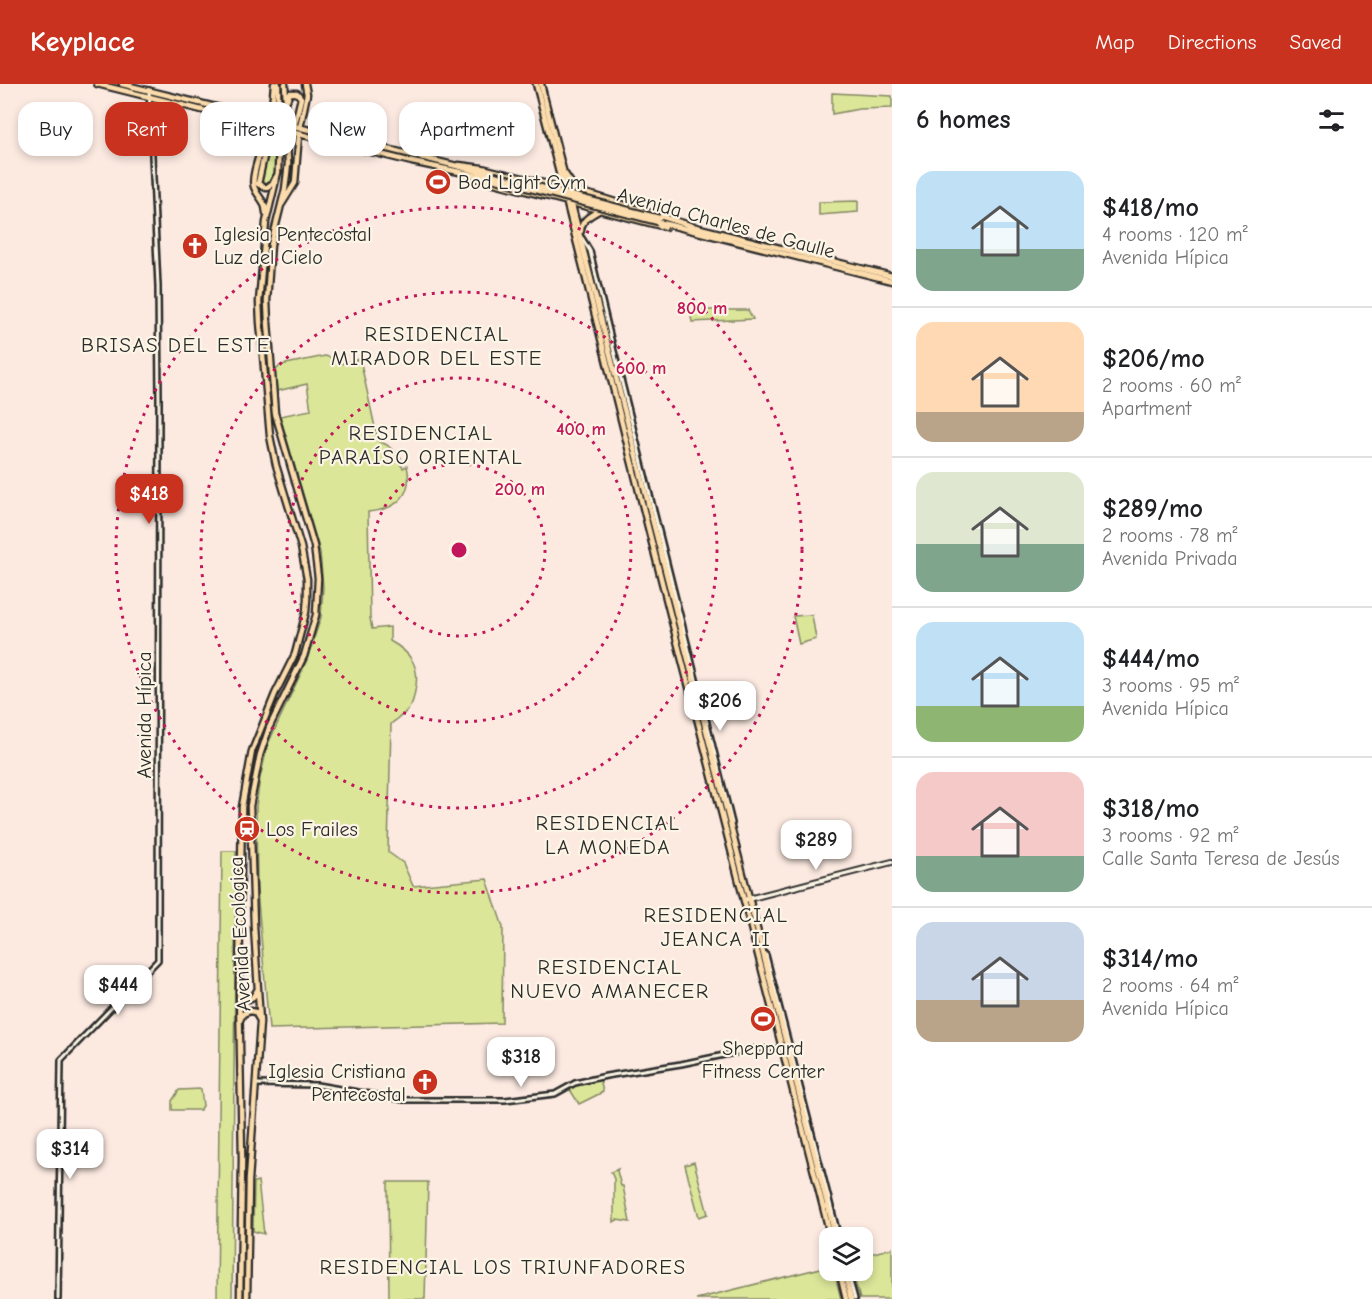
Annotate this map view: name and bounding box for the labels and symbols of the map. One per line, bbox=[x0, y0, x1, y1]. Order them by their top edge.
sports icon: Bod Light Gym bbox=[423, 167, 453, 197]
place label: Bod Light Gym bbox=[458, 171, 586, 194]
street label: Avenida Charles de Gaulle bbox=[615, 183, 837, 263]
place label: Iglesia Pentecostal Luz del Cielo bbox=[214, 223, 372, 269]
church icon: Iglesia Pentecostal Luz del Cielo bbox=[180, 231, 210, 261]
text: 800 m bbox=[677, 298, 727, 319]
district label: RESIDENCIAL MIRADOR DEL ESTE bbox=[331, 322, 543, 370]
district label: BRISAS DEL ESTE bbox=[81, 333, 271, 357]
text: 600 m bbox=[616, 358, 666, 379]
text: 400 m bbox=[556, 419, 606, 440]
district label: RESIDENCIAL PARAÍSO ORIENTAL bbox=[319, 421, 523, 469]
pin: $418 bbox=[113, 474, 185, 525]
text: 200 m bbox=[495, 479, 545, 500]
centre of rings bbox=[449, 540, 469, 560]
street label: Avenida Hípica bbox=[133, 652, 156, 778]
pin: $206 bbox=[684, 681, 756, 732]
district label: RESIDENCIAL LA MONEDA bbox=[535, 811, 681, 859]
station icon: Los Frailes bbox=[232, 814, 262, 844]
place label: Los Frailes bbox=[266, 818, 358, 841]
pin: $289 bbox=[780, 820, 852, 871]
street label: Avenida Ecológica bbox=[224, 856, 256, 1012]
district label: RESIDENCIAL JEANCA II bbox=[643, 903, 789, 951]
district label: RESIDENCIAL NUEVO AMANECER bbox=[510, 955, 710, 1003]
pin: $444 bbox=[82, 965, 154, 1016]
sports icon: Sheppard Fitness Center bbox=[748, 1004, 778, 1034]
pin: $318 bbox=[485, 1037, 557, 1088]
place label: Sheppard Fitness Center bbox=[702, 1037, 824, 1083]
place label: Iglesia Cristiana Pentecostal bbox=[268, 1060, 406, 1106]
church icon: Iglesia Cristiana Pentecostal bbox=[410, 1067, 440, 1097]
pin: $314 bbox=[34, 1129, 106, 1180]
district label: RESIDENCIAL LOS TRIUNFADORES bbox=[319, 1255, 687, 1279]

